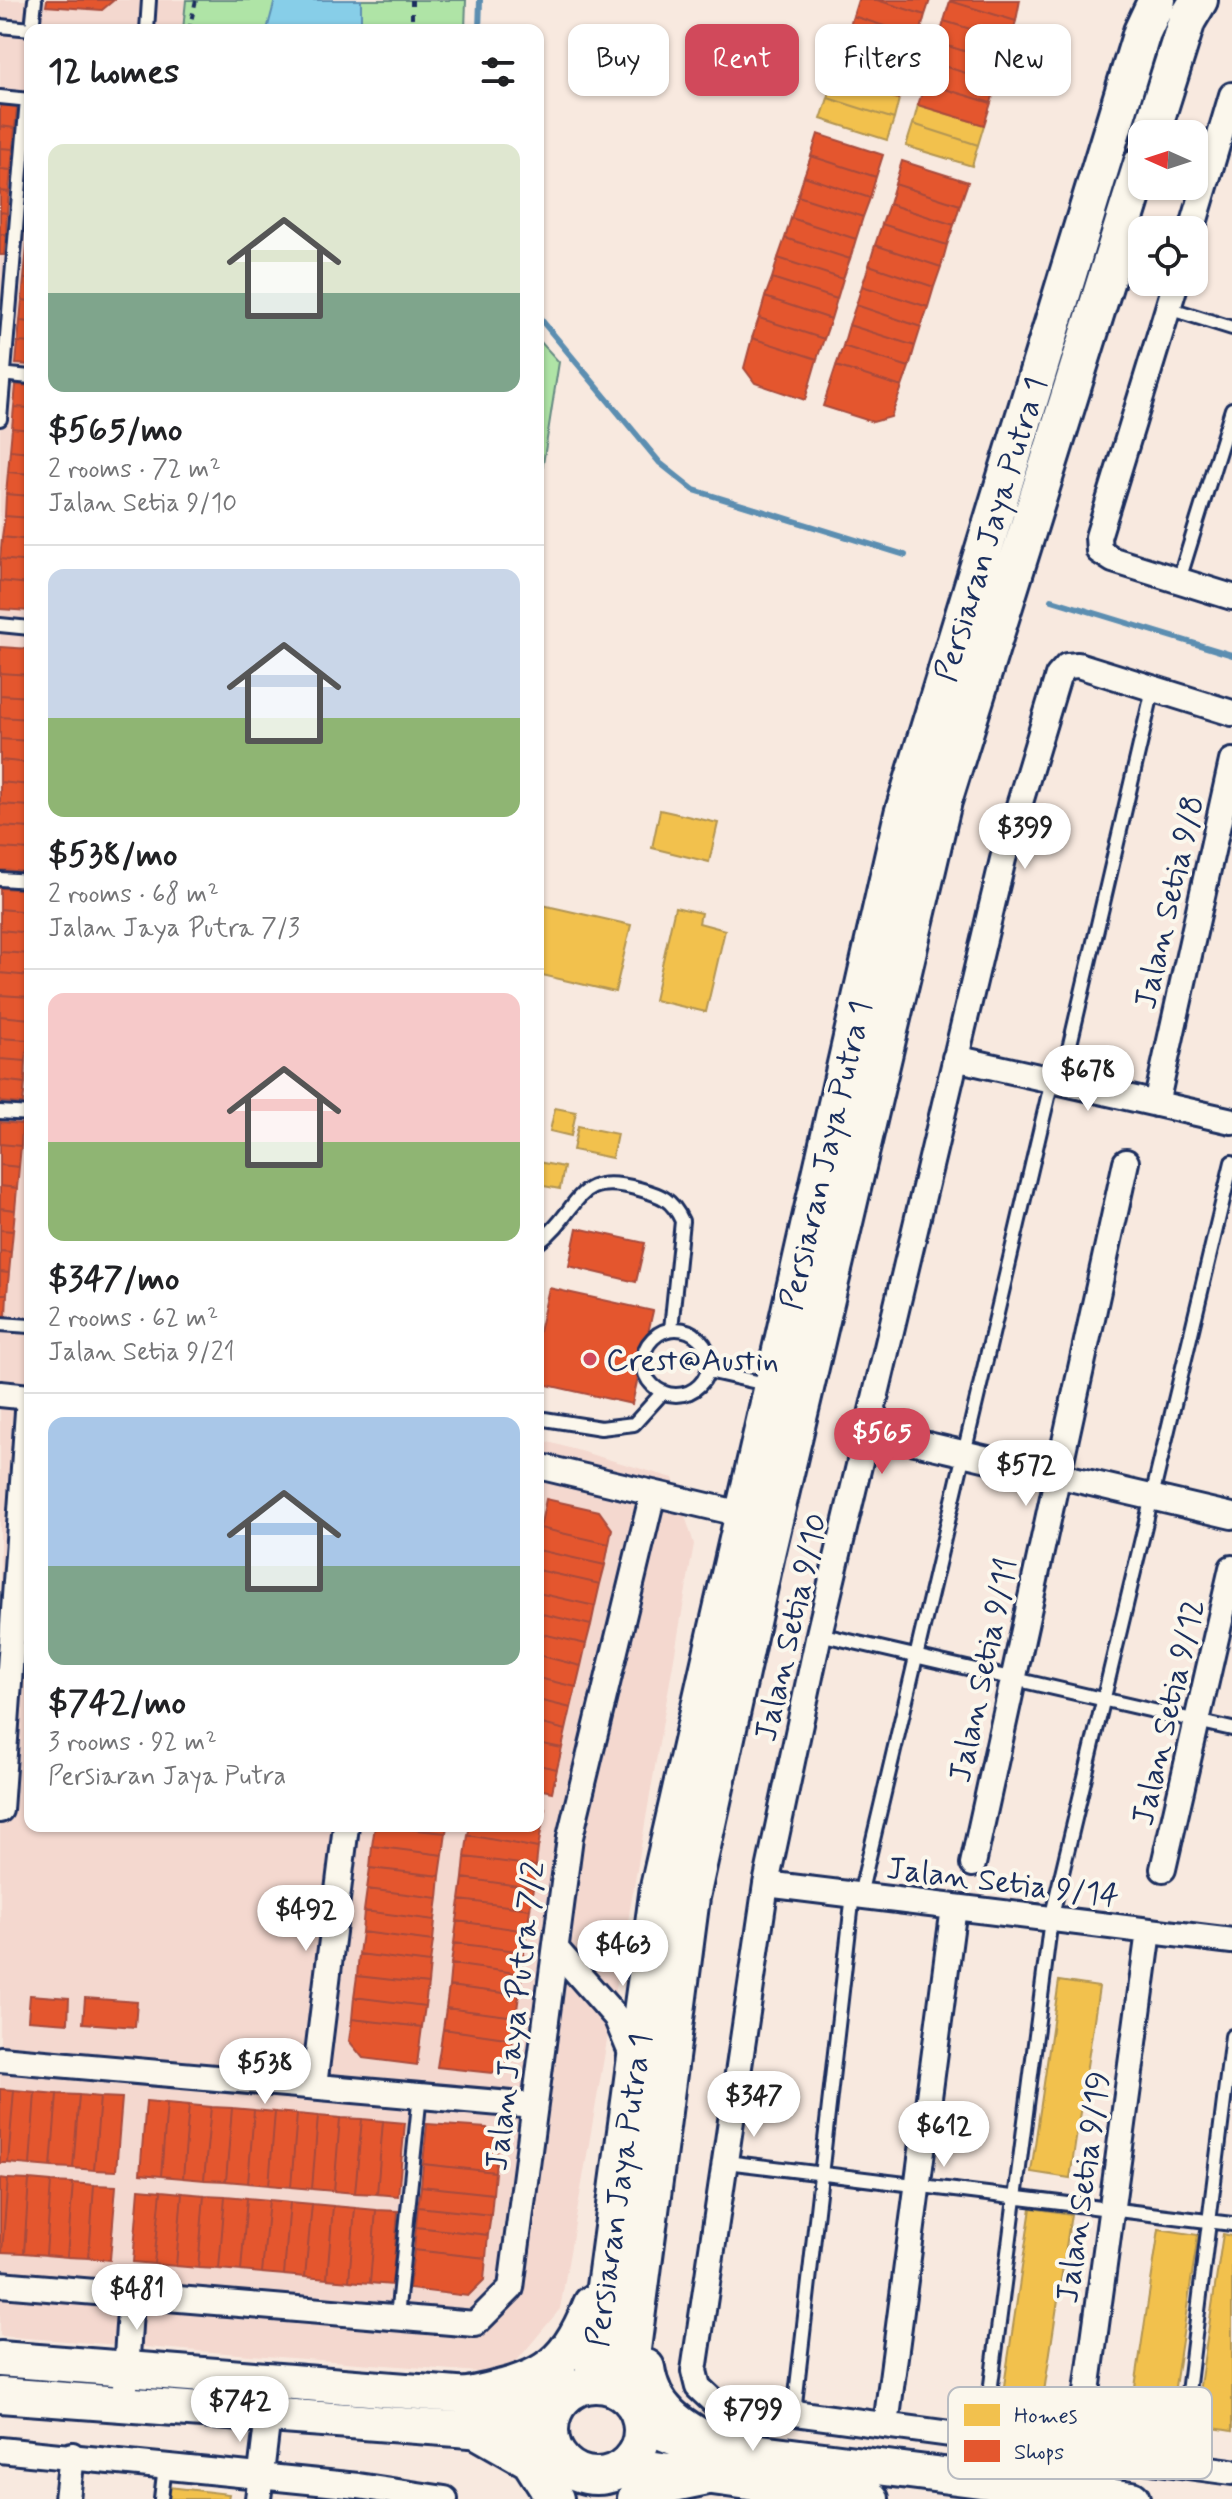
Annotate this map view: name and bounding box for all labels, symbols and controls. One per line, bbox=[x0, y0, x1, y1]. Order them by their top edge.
chip: Buy bbox=[568, 24, 669, 96]
chip: Rent bbox=[685, 24, 799, 96]
chip: Filters bbox=[815, 24, 949, 96]
chip: New bbox=[965, 24, 1071, 96]
text: 12 homes bbox=[48, 50, 179, 95]
icon: filters bbox=[476, 50, 520, 94]
north arrow bbox=[1128, 120, 1208, 200]
map controls bbox=[1128, 120, 1208, 296]
icon: home bbox=[212, 196, 356, 340]
button: locate bbox=[1128, 216, 1208, 296]
street label: Persiaran Jaya Putra 1 bbox=[926, 372, 1058, 687]
text: $565/mo bbox=[48, 408, 183, 453]
text: 2 rooms · 72 m² bbox=[48, 453, 221, 487]
text: Jalan Setia 9/10 bbox=[48, 487, 237, 521]
icon: home bbox=[212, 621, 356, 765]
street label: Jalan Setia 9/8 bbox=[1125, 791, 1215, 1014]
pin: $399 bbox=[978, 803, 1072, 871]
text: $399 bbox=[997, 812, 1053, 846]
text: $538/mo bbox=[48, 833, 178, 878]
text: 2 rooms · 68 m² bbox=[48, 878, 219, 912]
text: Jalan Jaya Putra 7/3 bbox=[48, 912, 300, 946]
street label: Persiaran Jaya Putra 1 bbox=[771, 997, 883, 1314]
icon: home bbox=[212, 1045, 356, 1189]
pin: $678 bbox=[1041, 1045, 1135, 1113]
text: $678 bbox=[1060, 1054, 1116, 1088]
text: $347/mo bbox=[48, 1257, 179, 1302]
text: 2 rooms · 62 m² bbox=[48, 1302, 218, 1336]
text: Jalan Setia 9/21 bbox=[48, 1336, 235, 1370]
place label: Crest@Austin bbox=[606, 1340, 779, 1382]
marker: Crest@Austin bbox=[581, 1350, 599, 1368]
pin: $565 bbox=[835, 1408, 929, 1476]
text: $565 bbox=[852, 1417, 912, 1451]
pin: $572 bbox=[979, 1440, 1073, 1508]
text: $572 bbox=[996, 1449, 1056, 1483]
icon: home bbox=[212, 1469, 356, 1613]
street label: Jalan Setia 9/10 bbox=[745, 1509, 839, 1746]
street label: Jalan Setia 9/11 bbox=[940, 1554, 1028, 1786]
street label: Jalan Setia 9/12 bbox=[1122, 1595, 1215, 1830]
text: $742/mo bbox=[48, 1681, 186, 1726]
text: 3 rooms · 92 m² bbox=[48, 1726, 217, 1760]
text: Persiaran Jaya Putra bbox=[48, 1760, 286, 1794]
street label: Jalan Setia 9/14 bbox=[884, 1848, 1121, 1918]
street label: Jalan Jaya Putra 7/2 bbox=[476, 1859, 556, 2173]
pin: $492 bbox=[259, 1885, 353, 1953]
text: $492 bbox=[275, 1894, 337, 1928]
pin: $463 bbox=[576, 1920, 670, 1988]
text: $463 bbox=[595, 1929, 651, 1963]
street label: Persiaran Jaya Putra 1 bbox=[577, 2031, 663, 2350]
pin: $538 bbox=[218, 2038, 312, 2106]
text: $538 bbox=[237, 2047, 293, 2081]
street label: Jalan Setia 9/19 bbox=[1047, 2069, 1121, 2306]
pin: $347 bbox=[707, 2071, 801, 2139]
text: $347 bbox=[725, 2080, 783, 2114]
pin: $612 bbox=[897, 2101, 991, 2169]
text: $612 bbox=[916, 2110, 972, 2144]
pin: $481 bbox=[90, 2264, 184, 2332]
text: $481 bbox=[110, 2273, 164, 2307]
pin: $742 bbox=[193, 2376, 287, 2444]
text: $742 bbox=[209, 2385, 271, 2419]
pin: $799 bbox=[706, 2385, 800, 2453]
legend bbox=[948, 2387, 1212, 2479]
text: $799 bbox=[723, 2394, 783, 2428]
text: Homes bbox=[1014, 2403, 1078, 2431]
text: Shops bbox=[1014, 2439, 1064, 2467]

